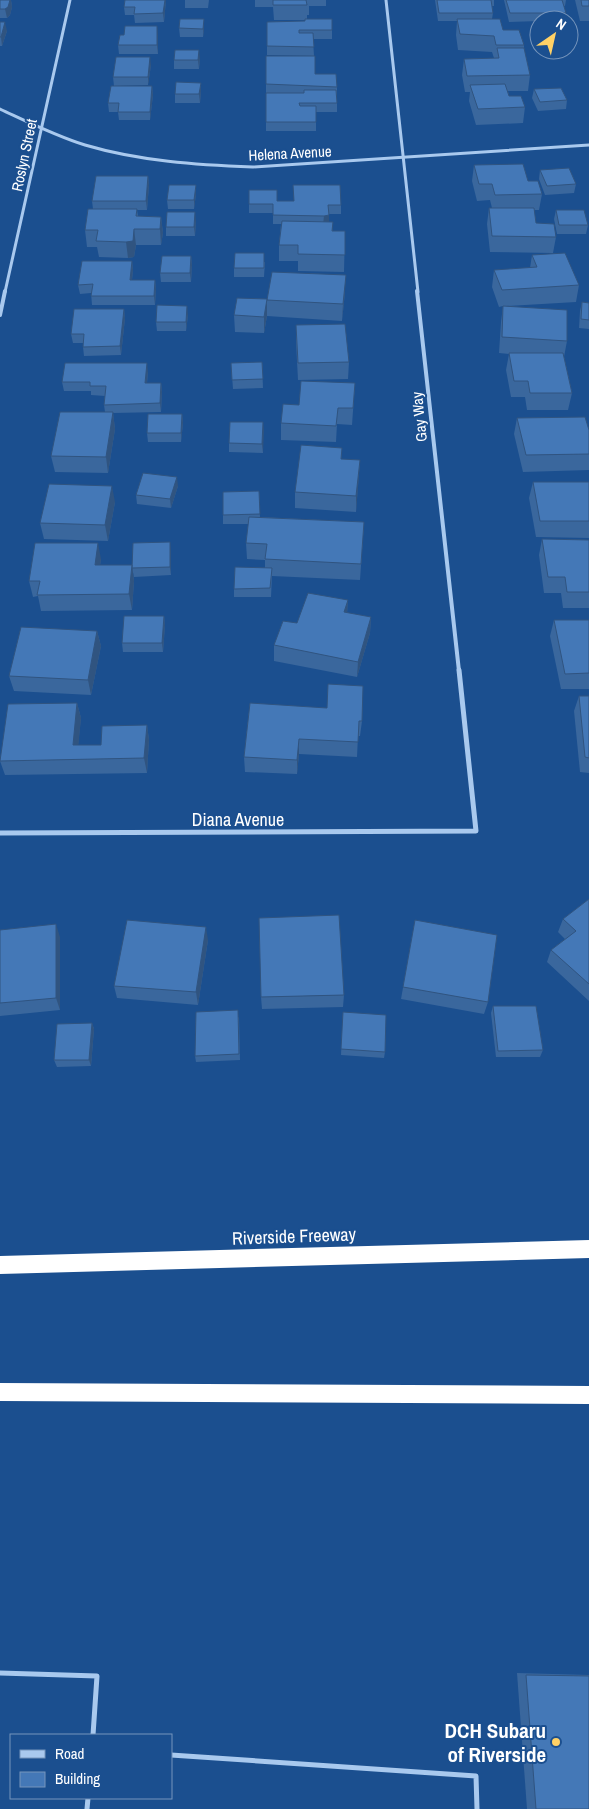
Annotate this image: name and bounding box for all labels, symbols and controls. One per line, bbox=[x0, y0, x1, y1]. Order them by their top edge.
north arrow bbox=[529, 10, 579, 60]
text: N bbox=[553, 14, 570, 34]
street label: Roslyn Street bbox=[6, 116, 42, 193]
street label: Helena Avenue bbox=[248, 140, 332, 166]
street label: Gay Way bbox=[406, 390, 432, 443]
street label: Diana Avenue bbox=[192, 807, 284, 832]
street label: Riverside Freeway bbox=[232, 1221, 357, 1251]
place label: DCH Subaru of Riverside bbox=[445, 1716, 546, 1769]
legend bbox=[10, 1734, 172, 1799]
marker: DCH Subaru of Riverside bbox=[550, 1736, 562, 1748]
text: Road bbox=[55, 1743, 84, 1764]
text: Building bbox=[55, 1768, 100, 1789]

